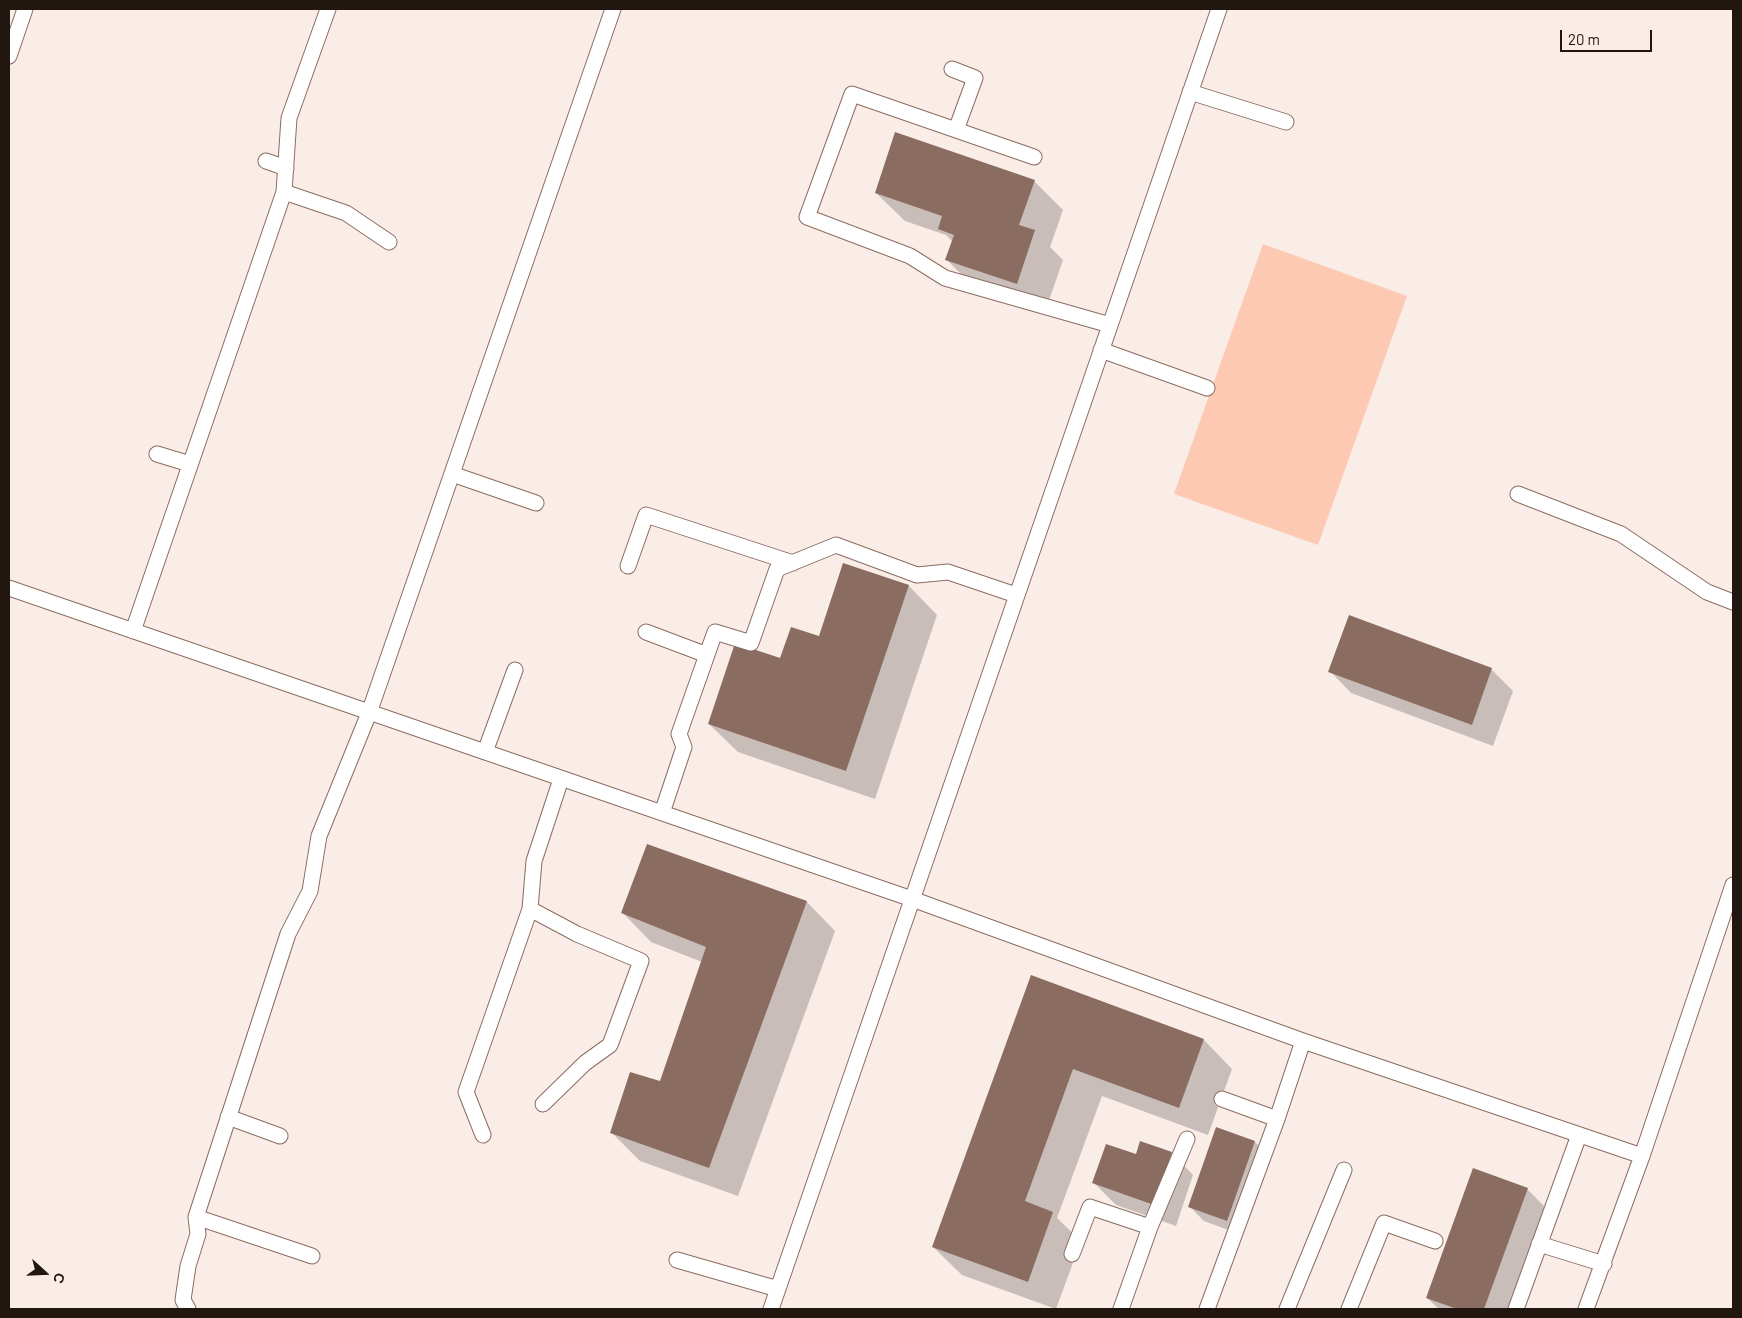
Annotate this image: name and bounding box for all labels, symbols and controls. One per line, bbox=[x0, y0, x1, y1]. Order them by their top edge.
scale bar bbox=[1562, 20, 1654, 52]
text: 20 m bbox=[1568, 30, 1600, 48]
north arrow bbox=[20, 1248, 70, 1298]
text: С bbox=[50, 1271, 69, 1286]

